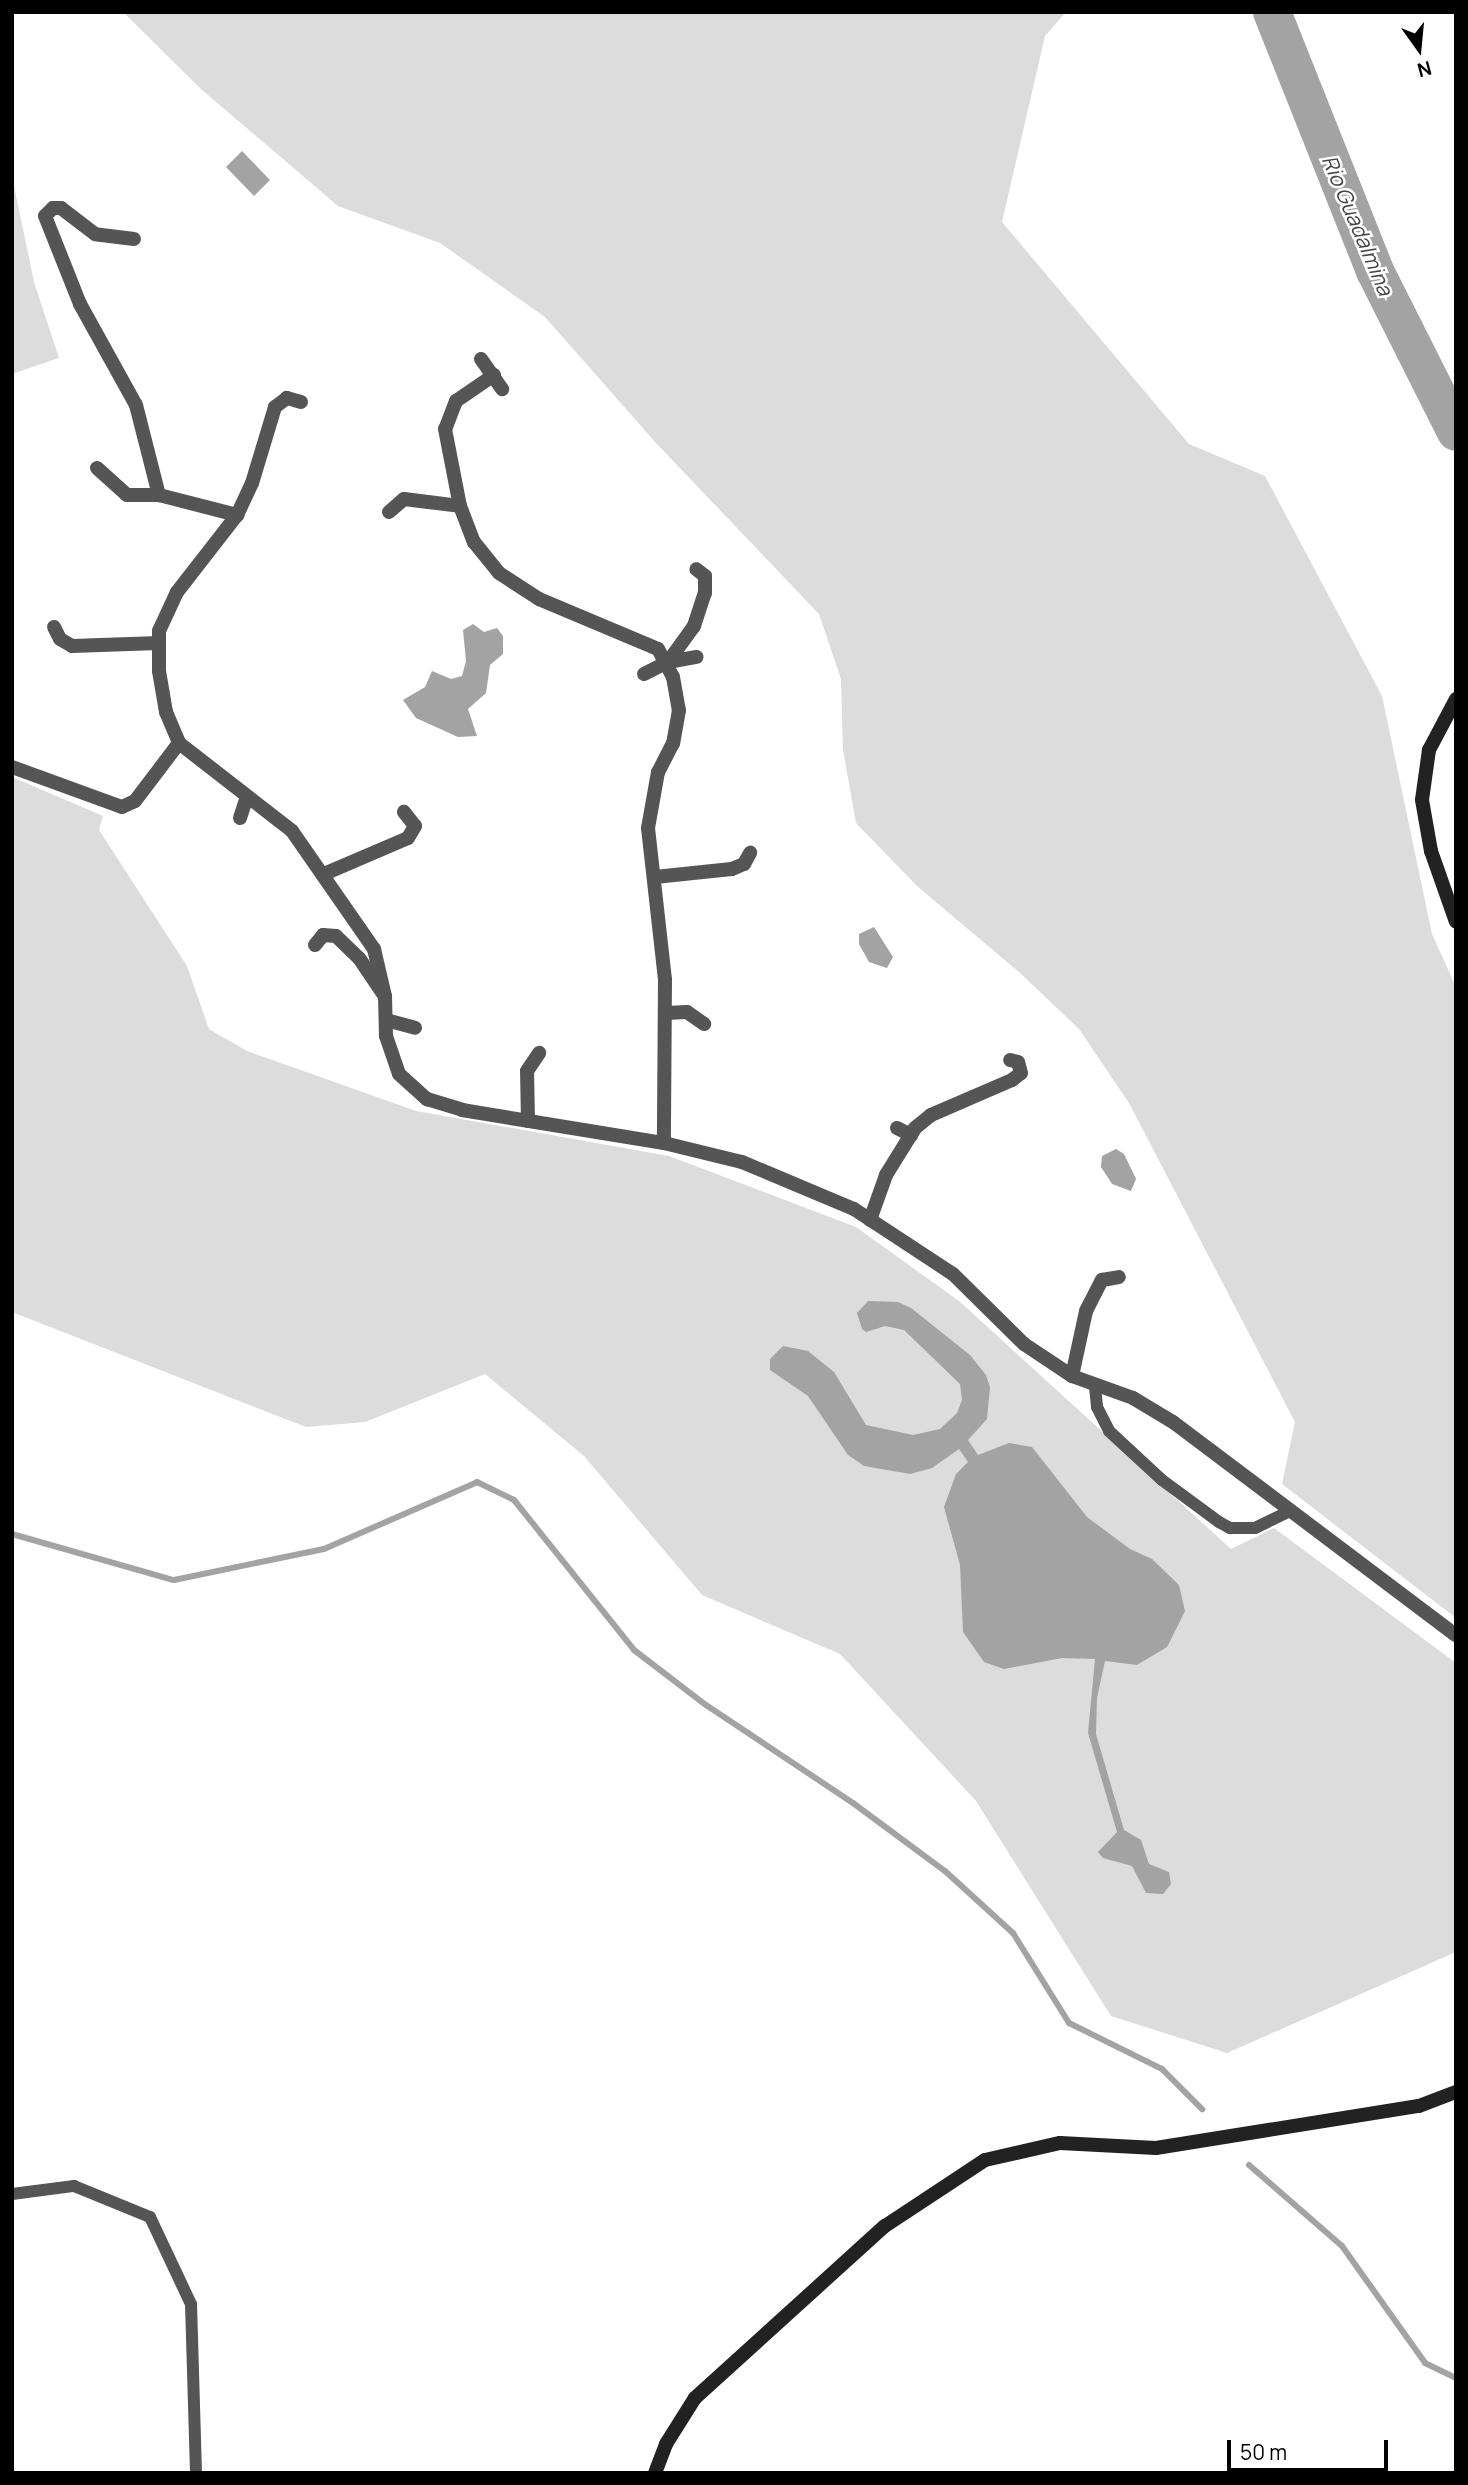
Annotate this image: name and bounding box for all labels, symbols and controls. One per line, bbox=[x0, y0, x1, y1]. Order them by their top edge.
north arrow bbox=[1384, 14, 1454, 84]
text: N bbox=[1414, 55, 1434, 84]
water label: Rio Guadalmina bbox=[1317, 151, 1399, 299]
scale bar bbox=[1230, 2426, 1391, 2470]
text: 50 m bbox=[1240, 2438, 1287, 2466]

